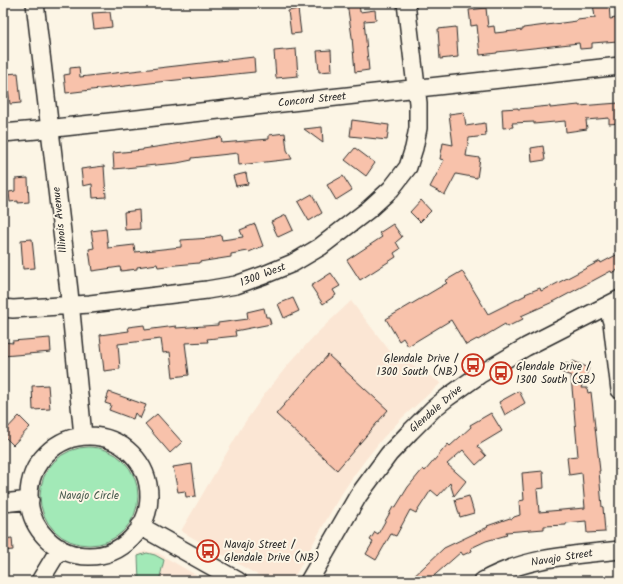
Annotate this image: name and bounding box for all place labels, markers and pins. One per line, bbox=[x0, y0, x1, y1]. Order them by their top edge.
place label: Glendale Drive / 1300 South (NB) bbox=[377, 350, 459, 381]
bus stop icon: Glendale Drive / 1300 South (NB) bbox=[460, 352, 486, 378]
place label: Glendale Drive / 1300 South (SB) bbox=[516, 358, 596, 389]
bus stop icon: Glendale Drive / 1300 South (SB) bbox=[488, 360, 514, 386]
place label: Navajo Street / Glendale Drive (NB) bbox=[224, 536, 320, 567]
bus stop icon: Navajo Street / Glendale Drive (NB) bbox=[195, 538, 221, 564]

